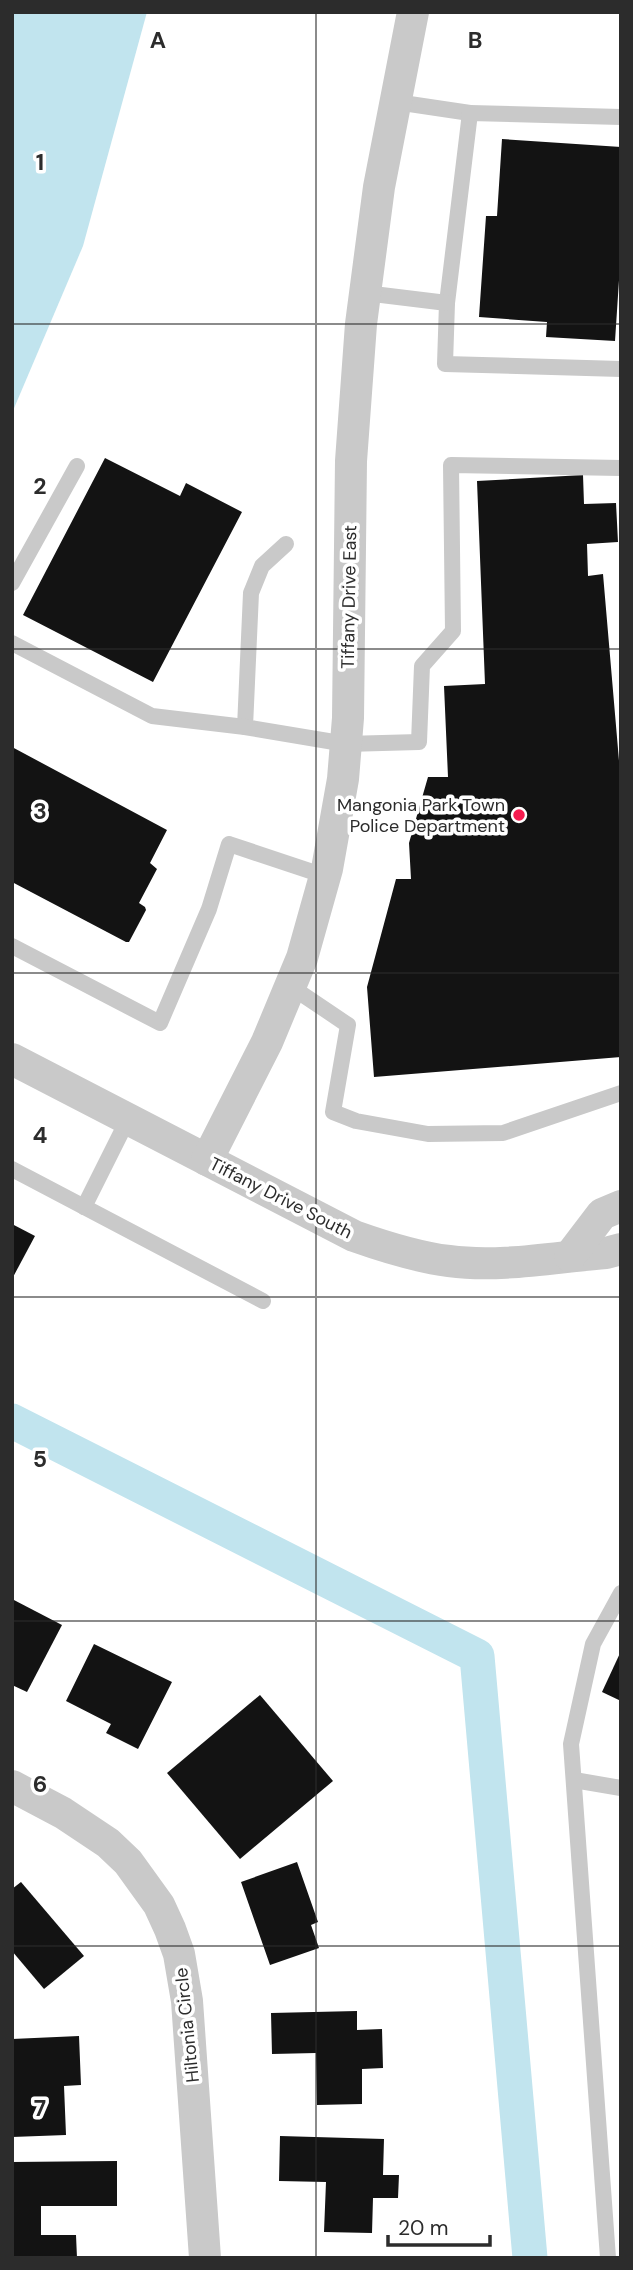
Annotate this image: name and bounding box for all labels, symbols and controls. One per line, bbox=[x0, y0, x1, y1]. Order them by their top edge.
text: A bbox=[150, 25, 166, 55]
text: B bbox=[468, 25, 482, 55]
text: 1 bbox=[36, 147, 44, 177]
text: 2 bbox=[33, 471, 47, 501]
street label: Tiffany Drive East bbox=[336, 525, 362, 669]
place label: Mangonia Park Town Police Department bbox=[337, 793, 505, 838]
text: 3 bbox=[33, 796, 47, 826]
marker: Mangonia Park Town Police Department bbox=[511, 807, 527, 823]
text: 4 bbox=[33, 1120, 48, 1150]
street label: Tiffany Drive South bbox=[206, 1152, 356, 1244]
text: 5 bbox=[33, 1444, 47, 1474]
text: 6 bbox=[33, 1769, 47, 1799]
street label: Hiltonia Circle bbox=[169, 1966, 205, 2084]
text: 7 bbox=[34, 2093, 46, 2123]
scale bar bbox=[388, 2204, 490, 2248]
text: 20 m bbox=[398, 2214, 449, 2242]

